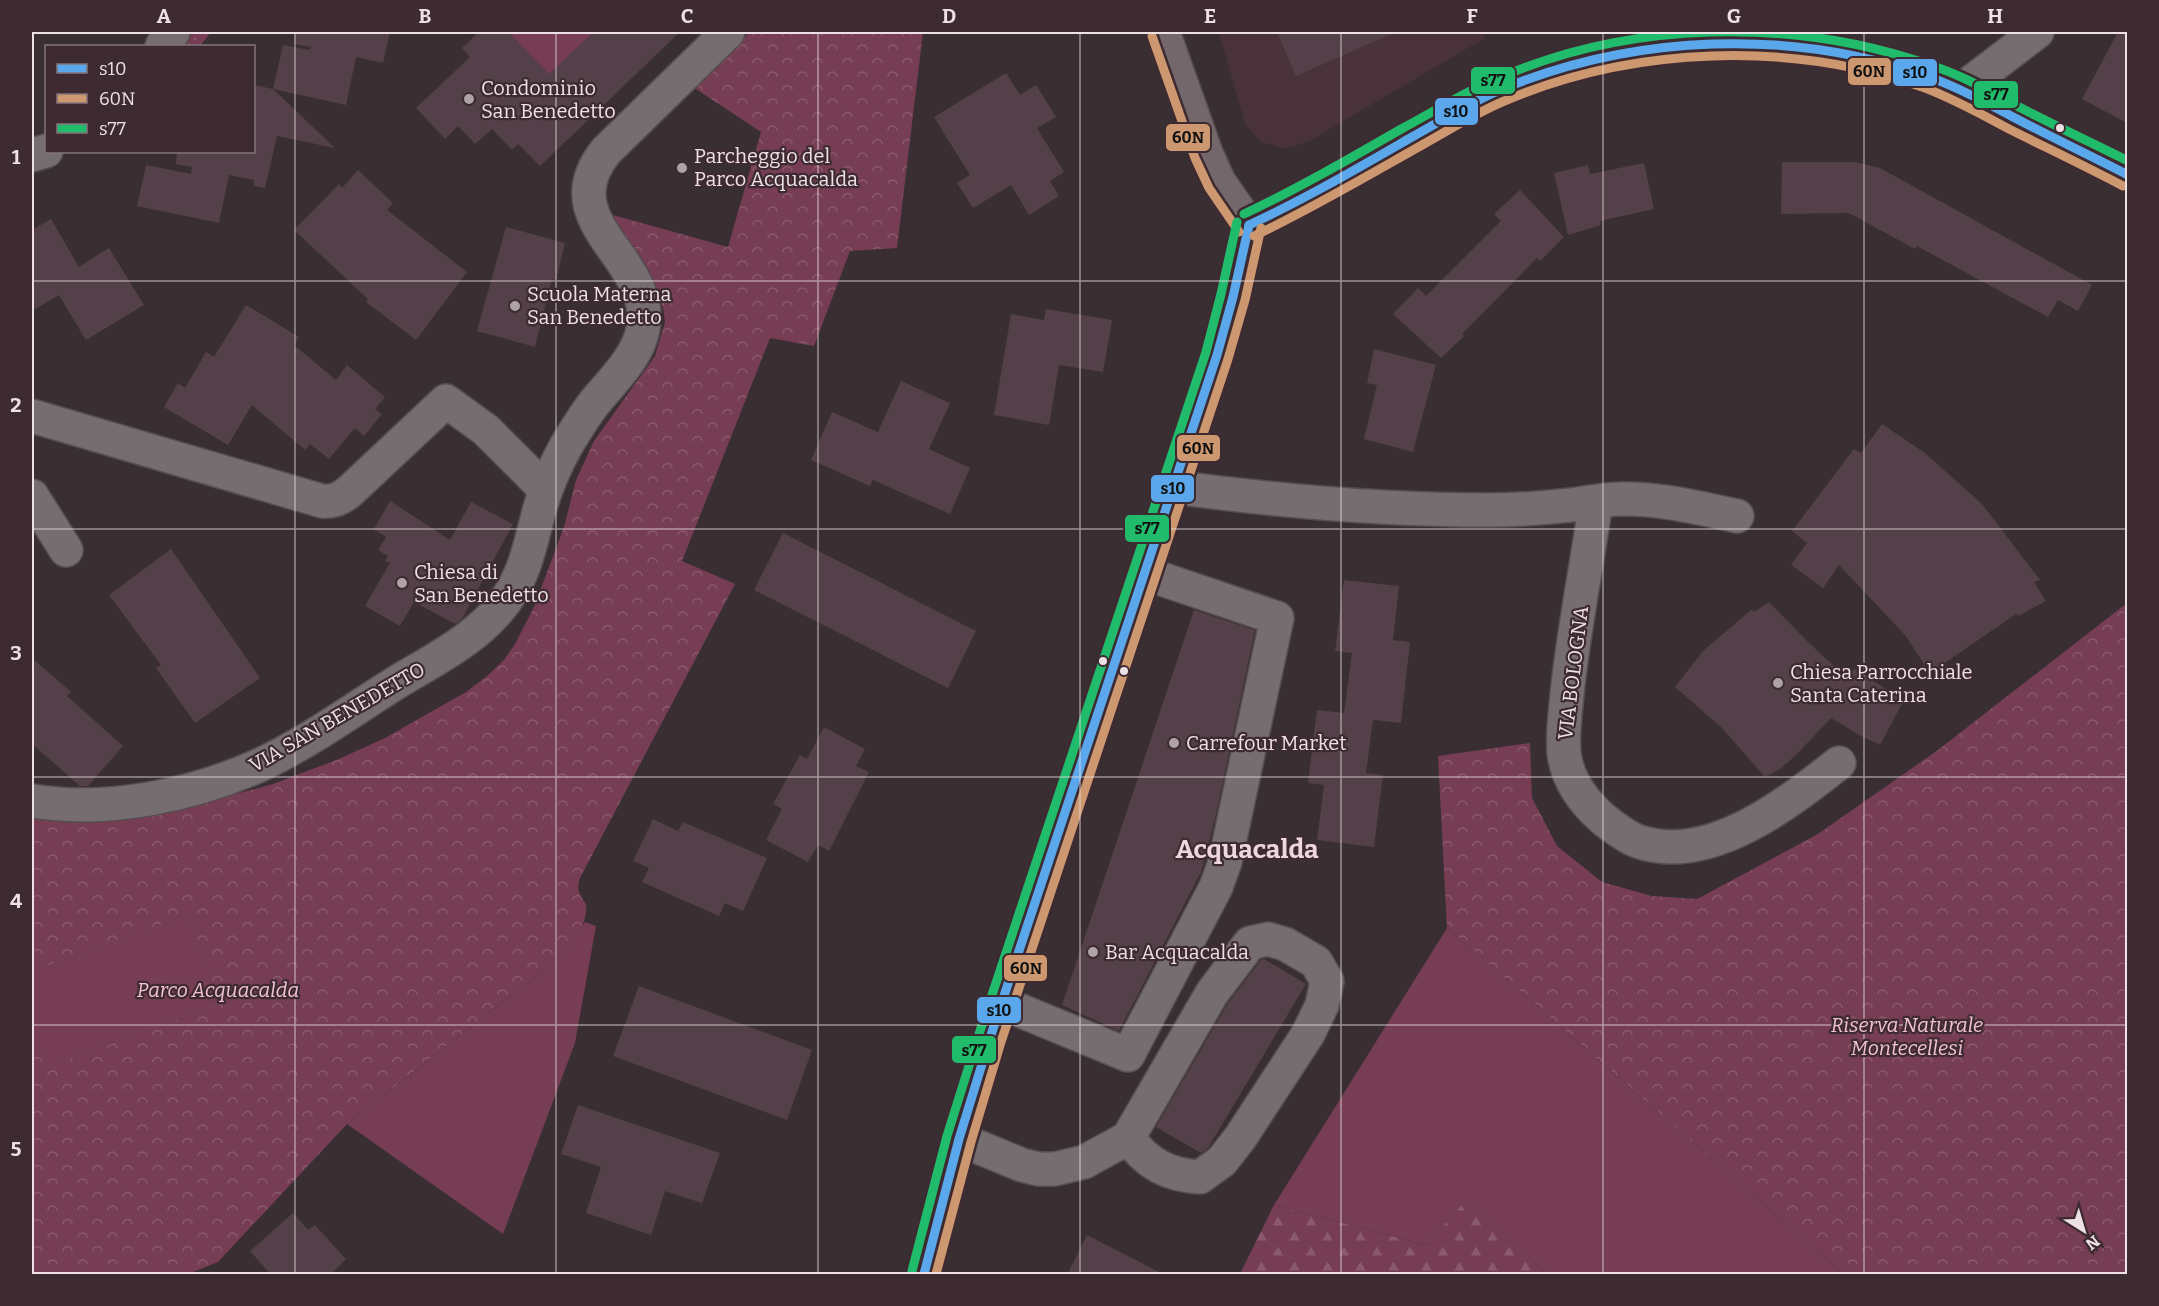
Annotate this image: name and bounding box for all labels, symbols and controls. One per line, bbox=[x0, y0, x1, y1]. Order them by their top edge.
text: A bbox=[157, 4, 172, 28]
text: B bbox=[419, 4, 432, 28]
text: C bbox=[681, 4, 693, 28]
text: D bbox=[942, 4, 956, 28]
text: E bbox=[1204, 4, 1216, 28]
text: F bbox=[1466, 4, 1478, 28]
text: G bbox=[1727, 4, 1741, 28]
text: H bbox=[1987, 4, 2003, 28]
legend bbox=[45, 45, 255, 153]
line badge: 60N bbox=[1847, 57, 1892, 86]
text: s10 bbox=[99, 58, 126, 80]
line badge: s10 bbox=[1892, 58, 1938, 87]
text: 60N bbox=[1853, 62, 1885, 81]
text: s10 bbox=[1903, 63, 1927, 82]
line badge: s77 bbox=[1470, 66, 1516, 95]
text: s77 bbox=[1480, 71, 1506, 90]
place label: Condominio San Benedetto bbox=[481, 76, 616, 123]
line badge: s77 bbox=[1973, 80, 2019, 109]
text: s77 bbox=[1983, 85, 2009, 104]
text: 60N bbox=[99, 88, 135, 110]
marker: Condominio San Benedetto bbox=[462, 92, 476, 106]
line badge: s10 bbox=[1434, 97, 1479, 126]
text: s10 bbox=[1444, 102, 1468, 121]
text: s77 bbox=[99, 118, 126, 140]
unlabelled marker bbox=[2054, 122, 2066, 134]
line badge: 60N bbox=[1165, 123, 1211, 152]
text: 60N bbox=[1172, 128, 1204, 147]
place label: Parcheggio del Parco Acquacalda bbox=[694, 144, 858, 191]
text: 1 bbox=[12, 145, 21, 169]
marker: Parcheggio del Parco Acquacalda bbox=[675, 161, 689, 175]
place label: Scuola Materna San Benedetto bbox=[527, 282, 672, 329]
marker: Scuola Materna San Benedetto bbox=[508, 299, 522, 313]
text: 2 bbox=[10, 393, 22, 417]
line badge: 60N bbox=[1176, 434, 1221, 462]
text: 60N bbox=[1182, 439, 1214, 458]
line badge: s10 bbox=[1150, 474, 1195, 503]
text: s10 bbox=[1161, 479, 1185, 498]
line badge: s77 bbox=[1124, 514, 1170, 543]
text: s77 bbox=[1134, 519, 1160, 538]
place label: Chiesa di San Benedetto bbox=[414, 560, 549, 607]
marker: Chiesa di San Benedetto bbox=[395, 576, 409, 590]
street label: VIA BOLOGNA bbox=[1553, 604, 1593, 741]
text: 3 bbox=[10, 641, 22, 665]
unlabelled marker bbox=[1097, 655, 1109, 667]
street label: VIA SAN BENEDETTO bbox=[245, 657, 429, 777]
place label: Chiesa Parrocchiale Santa Caterina bbox=[1790, 660, 1973, 707]
unlabelled marker bbox=[1118, 665, 1130, 677]
marker: Chiesa Parrocchiale Santa Caterina bbox=[1771, 676, 1785, 690]
place label: Carrefour Market bbox=[1186, 731, 1347, 755]
marker: Carrefour Market bbox=[1167, 736, 1181, 750]
district label: Acquacalda bbox=[1175, 834, 1319, 865]
text: 4 bbox=[10, 889, 22, 913]
place label: Bar Acquacalda bbox=[1105, 940, 1249, 964]
marker: Bar Acquacalda bbox=[1086, 945, 1100, 959]
line badge: 60N bbox=[1003, 954, 1048, 982]
text: 60N bbox=[1010, 959, 1042, 978]
park label: Parco Acquacalda bbox=[137, 978, 299, 1002]
line badge: s10 bbox=[976, 996, 1022, 1024]
text: s10 bbox=[987, 1001, 1011, 1020]
park label: Riserva Naturale Montecellesi bbox=[1831, 1013, 1983, 1060]
line badge: s77 bbox=[951, 1035, 997, 1064]
text: s77 bbox=[961, 1041, 987, 1060]
text: 5 bbox=[11, 1137, 22, 1161]
north arrow bbox=[2054, 1201, 2114, 1261]
text: N bbox=[2082, 1231, 2103, 1254]

